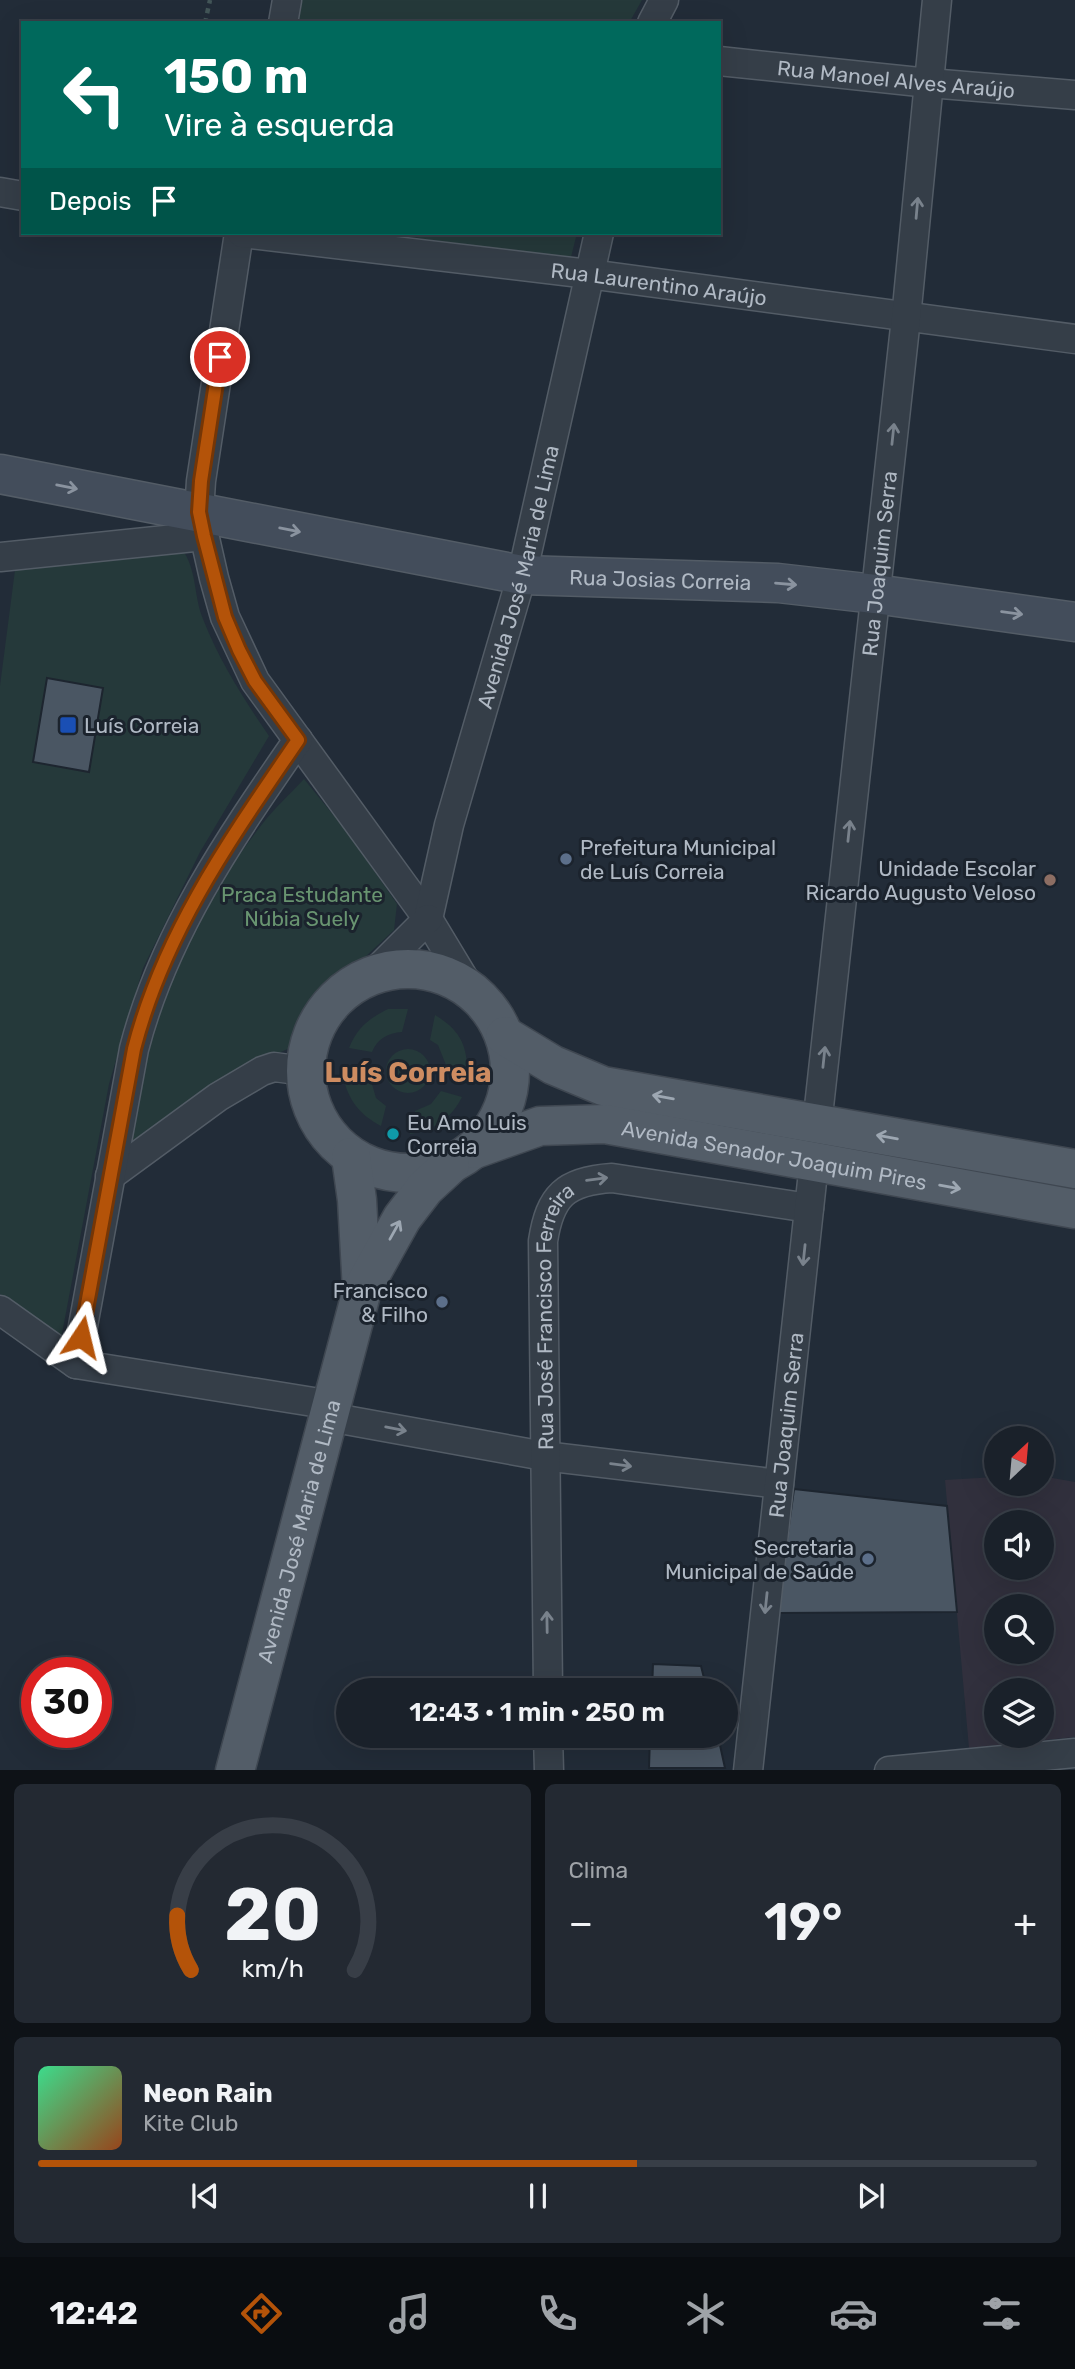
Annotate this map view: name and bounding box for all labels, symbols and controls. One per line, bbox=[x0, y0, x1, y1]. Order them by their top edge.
text: 150 m bbox=[164, 47, 309, 105]
icon: left bbox=[49, 49, 140, 140]
street label: Rua Manoel Alves Araújo bbox=[776, 55, 1016, 103]
text: Vire à esquerda bbox=[164, 106, 395, 144]
icon: arrive bbox=[145, 182, 183, 220]
text: Depois bbox=[49, 186, 131, 217]
one-way arrow bbox=[911, 197, 924, 220]
street label: Rua Laurentino Araújo bbox=[550, 257, 769, 310]
pin bbox=[190, 327, 250, 387]
icon: arrive bbox=[201, 338, 239, 376]
one-way arrow bbox=[887, 423, 900, 446]
street label: Avenida José Maria de Lima bbox=[471, 443, 563, 711]
street label: Rua Joaquim Serra bbox=[856, 469, 902, 657]
one-way arrow bbox=[55, 480, 78, 494]
one-way arrow bbox=[278, 524, 301, 537]
street label: Rua Josias Correia bbox=[569, 564, 752, 595]
one-way arrow bbox=[774, 578, 797, 591]
one-way arrow bbox=[1000, 607, 1022, 620]
place label: Luís Correia bbox=[84, 713, 199, 738]
marker: Luís Correia bbox=[58, 715, 78, 735]
one-way arrow bbox=[843, 820, 856, 843]
place label: Prefeitura Municipal de Luís Correia bbox=[580, 835, 776, 884]
marker: Prefeitura Municipal de Luís Correia bbox=[558, 851, 574, 867]
place label: Unidade Escolar Ricardo Augusto Veloso bbox=[805, 856, 1036, 905]
marker: Unidade Escolar Ricardo Augusto Veloso bbox=[1042, 872, 1058, 888]
park label: Praca Estudante Núbia Suely bbox=[221, 882, 383, 931]
one-way arrow bbox=[818, 1046, 831, 1069]
district label: Luís Correia bbox=[324, 1056, 492, 1089]
one-way arrow bbox=[652, 1090, 675, 1103]
place label: Eu Amo Luis Correia bbox=[407, 1110, 527, 1159]
street label: Avenida Senador Joaquim Pires bbox=[620, 1115, 929, 1194]
marker: Eu Amo Luis Correia bbox=[385, 1126, 401, 1142]
one-way arrow bbox=[876, 1130, 899, 1143]
one-way arrow bbox=[585, 1173, 608, 1186]
street label: Rua José Francisco Ferreira bbox=[531, 1177, 579, 1450]
one-way arrow bbox=[938, 1181, 961, 1194]
one-way arrow bbox=[388, 1221, 402, 1241]
one-way arrow bbox=[797, 1243, 810, 1266]
place label: Francisco & Filho bbox=[333, 1278, 428, 1327]
marker: Francisco & Filho bbox=[434, 1294, 450, 1310]
position arrow bbox=[44, 1300, 118, 1374]
street label: Rua Joaquim Serra bbox=[763, 1331, 808, 1519]
street label: Avenida José Maria de Lima bbox=[252, 1397, 345, 1666]
one-way arrow bbox=[384, 1422, 407, 1436]
north arrow bbox=[984, 1426, 1054, 1496]
map controls bbox=[984, 1426, 1054, 1748]
one-way arrow bbox=[609, 1459, 631, 1472]
button: sound bbox=[984, 1510, 1054, 1580]
place label: Secretaria Municipal de Saúde bbox=[665, 1535, 854, 1584]
marker: Secretaria Municipal de Saúde bbox=[860, 1551, 876, 1567]
one-way arrow bbox=[760, 1591, 773, 1614]
button: search bbox=[984, 1594, 1054, 1664]
one-way arrow bbox=[540, 1611, 553, 1634]
speed limit sign: 30 bbox=[21, 1657, 112, 1748]
button: layers bbox=[984, 1678, 1054, 1748]
text: 12:43 · 1 min · 250 m bbox=[409, 1697, 665, 1728]
text: Clima bbox=[569, 1856, 628, 1884]
text: 20 bbox=[224, 1872, 321, 1958]
text: 19° bbox=[764, 1891, 843, 1953]
text: − bbox=[569, 1900, 593, 1946]
text: + bbox=[1013, 1900, 1037, 1946]
text: km/h bbox=[241, 1953, 303, 1982]
text: Neon Rain bbox=[143, 2078, 273, 2109]
text: Kite Club bbox=[143, 2109, 238, 2137]
icon: previous bbox=[186, 2177, 224, 2215]
icon: pause bbox=[519, 2177, 557, 2215]
icon: next bbox=[852, 2177, 890, 2215]
icon: directions bbox=[237, 2289, 286, 2338]
icon: music bbox=[385, 2289, 434, 2338]
icon: phone bbox=[533, 2289, 582, 2338]
icon: climate bbox=[681, 2289, 730, 2338]
icon: car bbox=[829, 2289, 878, 2338]
icon: filters bbox=[977, 2289, 1026, 2338]
text: 12:42 bbox=[49, 2294, 138, 2332]

